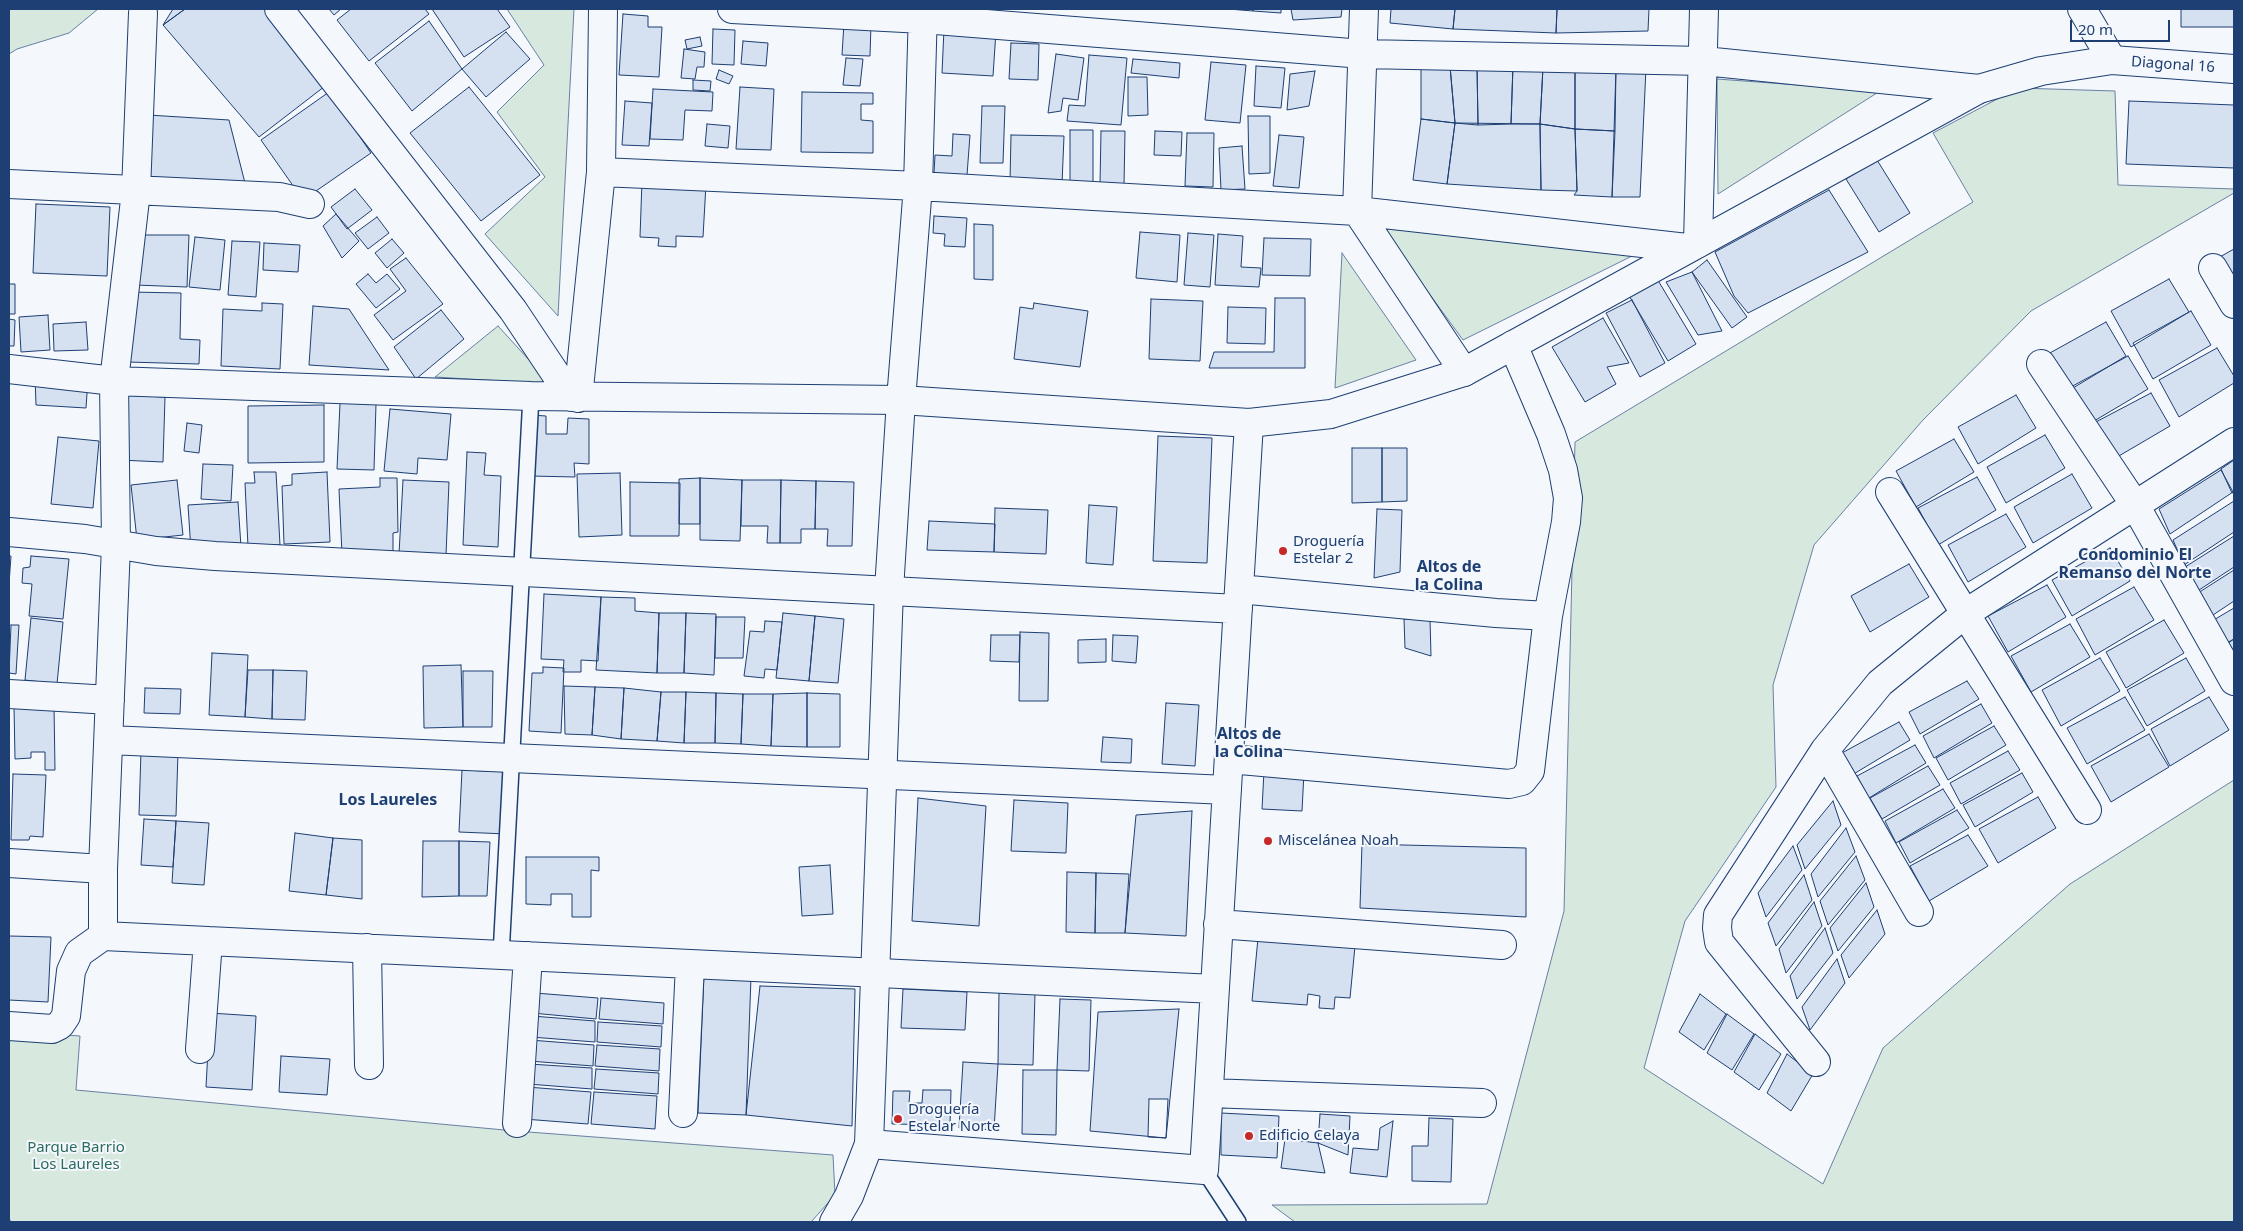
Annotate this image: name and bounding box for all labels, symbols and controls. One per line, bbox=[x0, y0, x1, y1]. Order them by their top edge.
scale bar bbox=[2073, 10, 2173, 42]
text: 20 m bbox=[2078, 19, 2113, 39]
street label: Diagonal 16 bbox=[2130, 53, 2216, 77]
place label: Droguería Estelar 2 bbox=[1293, 533, 1364, 568]
marker: Droguería Estelar 2 bbox=[1277, 545, 1289, 557]
district label: Condominio El Remanso del Norte bbox=[2058, 545, 2212, 583]
district label: Altos de la Colina bbox=[1415, 557, 1483, 595]
district label: Altos de la Colina bbox=[1215, 724, 1283, 762]
district label: Los Laureles bbox=[339, 790, 437, 810]
place label: Miscelánea Noah bbox=[1278, 832, 1399, 850]
marker: Miscelánea Noah bbox=[1262, 835, 1274, 847]
place label: Droguería Estelar Norte bbox=[908, 1101, 1000, 1136]
marker: Droguería Estelar Norte bbox=[892, 1113, 904, 1125]
place label: Edificio Celaya bbox=[1259, 1127, 1360, 1145]
marker: Edificio Celaya bbox=[1243, 1130, 1255, 1142]
park label: Parque Barrio Los Laureles bbox=[27, 1139, 125, 1174]

